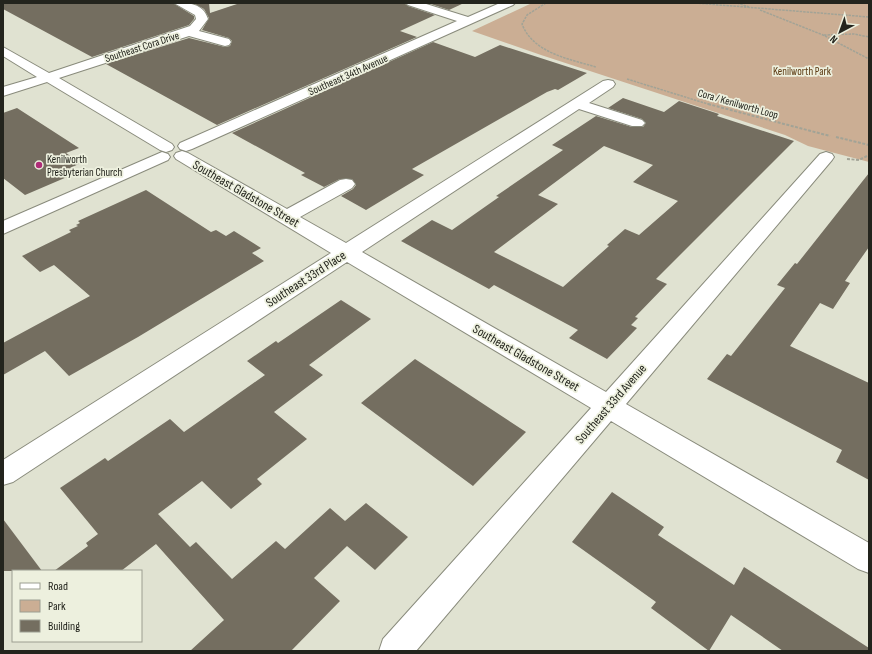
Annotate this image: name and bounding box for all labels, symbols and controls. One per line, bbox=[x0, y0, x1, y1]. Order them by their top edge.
north arrow bbox=[820, 12, 860, 52]
street label: Southeast Cora Drive bbox=[103, 29, 181, 65]
text: N bbox=[827, 32, 840, 46]
street label: Southeast 34th Avenue bbox=[306, 52, 390, 98]
park label: Kenilworth Park bbox=[773, 65, 832, 78]
street label: Cora / Kenilworth Loop bbox=[696, 86, 780, 122]
place label: Kenilworth Presbyterian Church bbox=[47, 153, 122, 179]
street label: Southeast Gladstone Street bbox=[190, 157, 302, 231]
marker: Kenilworth Presbyterian Church bbox=[34, 160, 44, 170]
street label: Southeast 33rd Place bbox=[263, 247, 349, 311]
street label: Southeast Gladstone Street bbox=[470, 321, 582, 395]
street label: Southeast 33rd Avenue bbox=[572, 361, 650, 447]
legend bbox=[12, 570, 142, 642]
text: Road bbox=[48, 579, 68, 594]
text: Park bbox=[48, 599, 66, 614]
text: Building bbox=[48, 619, 80, 634]

